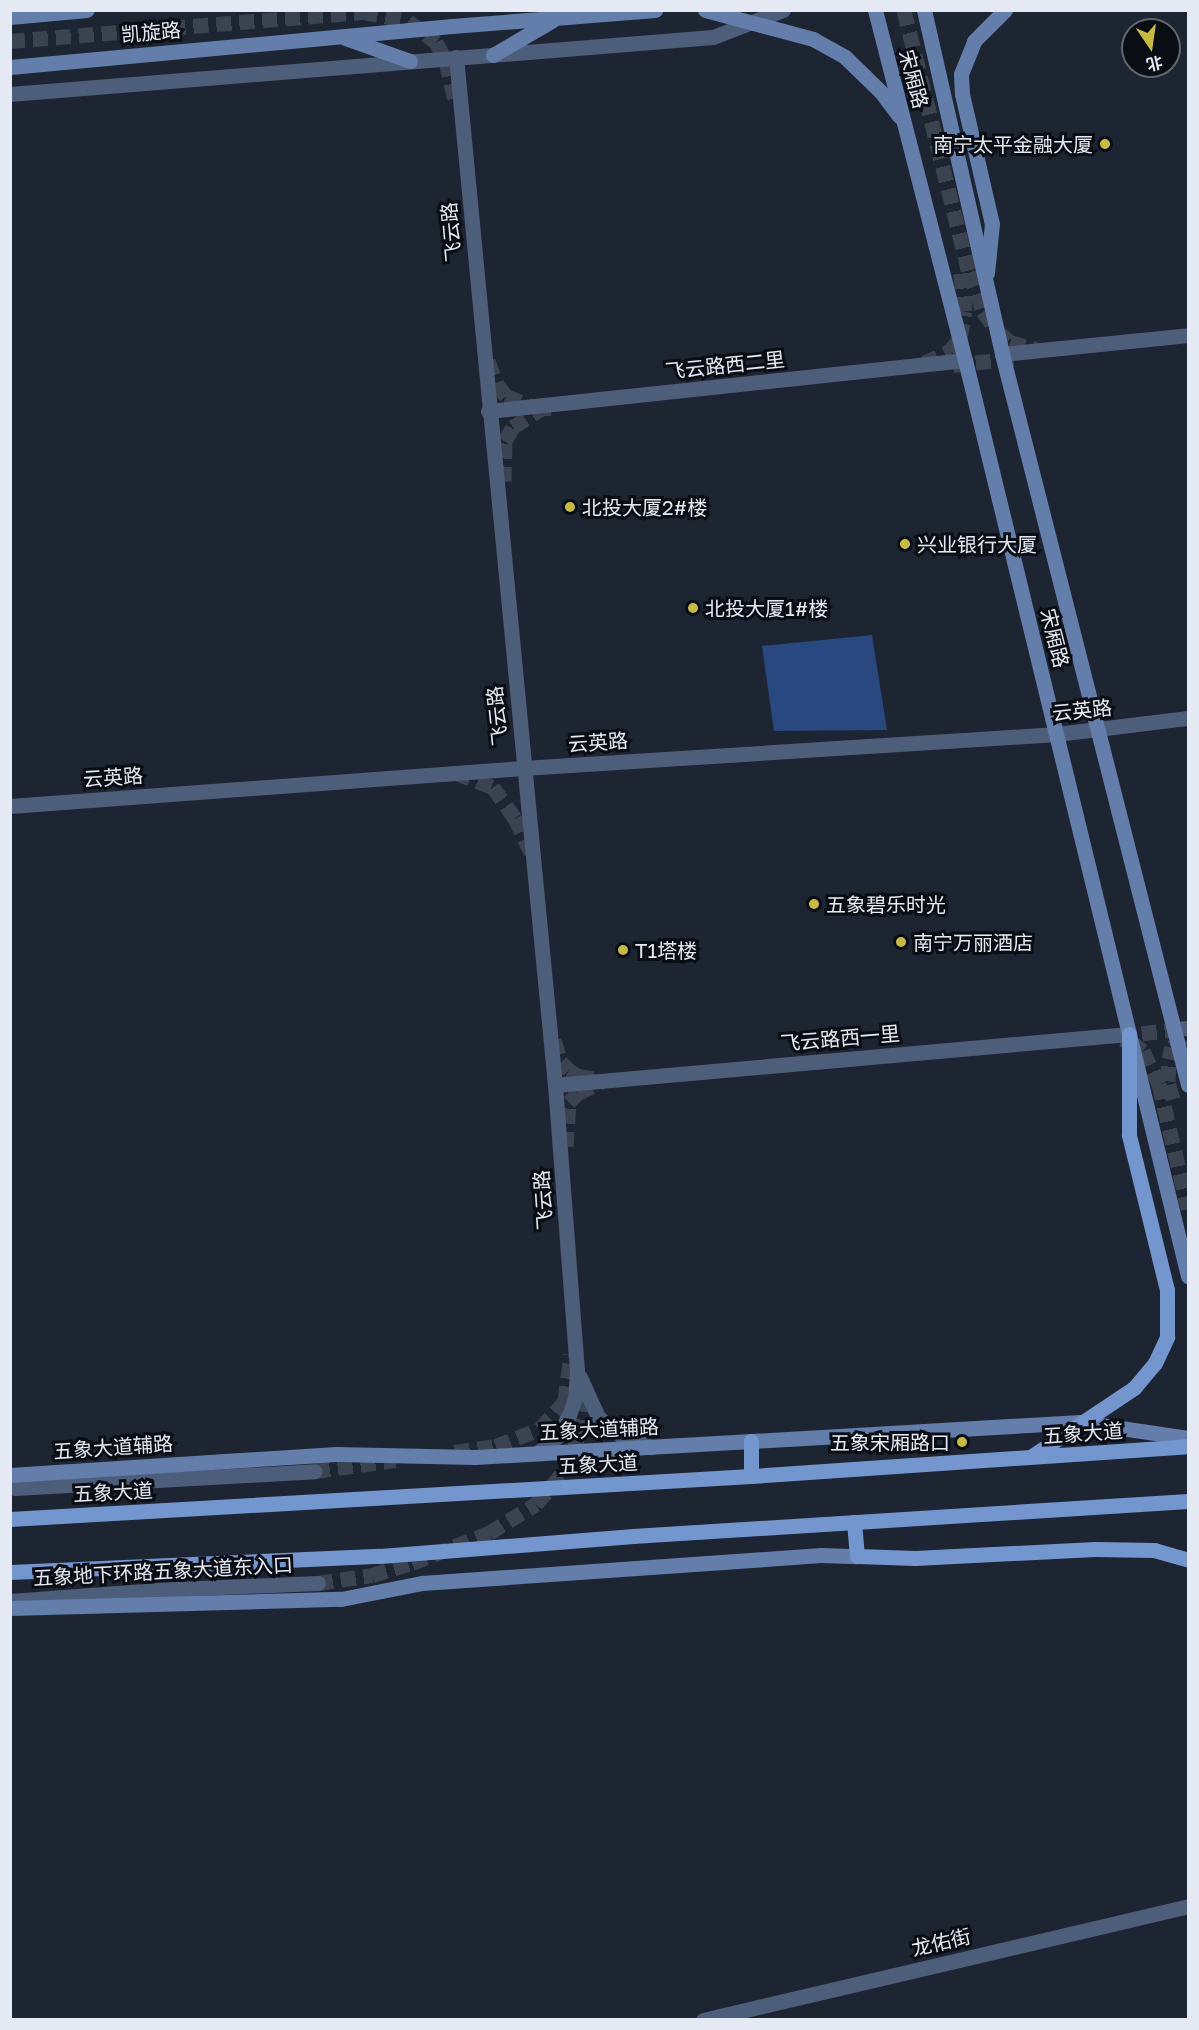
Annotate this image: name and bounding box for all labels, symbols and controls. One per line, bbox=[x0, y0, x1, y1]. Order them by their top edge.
street label: 凯旋路 bbox=[120, 17, 182, 47]
north arrow bbox=[1121, 18, 1181, 78]
street label: 宋厢路 bbox=[895, 47, 933, 111]
text: 北 bbox=[1145, 52, 1165, 75]
place label: 南宁太平金融大厦 bbox=[933, 132, 1093, 156]
marker: 南宁太平金融大厦 bbox=[1098, 137, 1112, 151]
street label: 飞云路 bbox=[436, 201, 466, 263]
street label: 飞云路西二里 bbox=[664, 347, 786, 383]
place label: 北投大厦2#楼 bbox=[582, 495, 707, 519]
marker: 北投大厦2#楼 bbox=[563, 500, 577, 514]
place label: 兴业银行大厦 bbox=[917, 532, 1037, 556]
marker: 兴业银行大厦 bbox=[898, 537, 912, 551]
place label: 北投大厦1#楼 bbox=[705, 596, 828, 620]
marker: 北投大厦1#楼 bbox=[686, 601, 700, 615]
street label: 宋厢路 bbox=[1036, 606, 1074, 670]
street label: 飞云路 bbox=[482, 685, 512, 747]
street label: 云英路 bbox=[1051, 695, 1113, 725]
street label: 云英路 bbox=[567, 728, 629, 756]
street label: 云英路 bbox=[82, 763, 144, 791]
place label: 五象碧乐时光 bbox=[826, 892, 946, 916]
marker: 五象碧乐时光 bbox=[807, 897, 821, 911]
place label: 南宁万丽酒店 bbox=[913, 930, 1033, 954]
marker: 南宁万丽酒店 bbox=[894, 935, 908, 949]
place label: T1塔楼 bbox=[635, 938, 697, 962]
marker: T1塔楼 bbox=[616, 943, 630, 957]
street label: 飞云路西一里 bbox=[779, 1021, 901, 1055]
street label: 飞云路 bbox=[529, 1169, 557, 1231]
street label: 五象大道辅路 bbox=[538, 1414, 660, 1444]
street label: 五象大道 bbox=[1042, 1418, 1124, 1448]
place label: 五象宋厢路口 bbox=[830, 1430, 950, 1454]
street label: 五象大道辅路 bbox=[52, 1431, 174, 1463]
marker: 五象宋厢路口 bbox=[955, 1435, 969, 1449]
street label: 五象大道 bbox=[557, 1450, 639, 1478]
street label: 五象大道 bbox=[72, 1478, 154, 1506]
street label: 五象地下环路五象大道东入口 bbox=[33, 1552, 293, 1590]
street label: 龙佑街 bbox=[909, 1924, 973, 1960]

